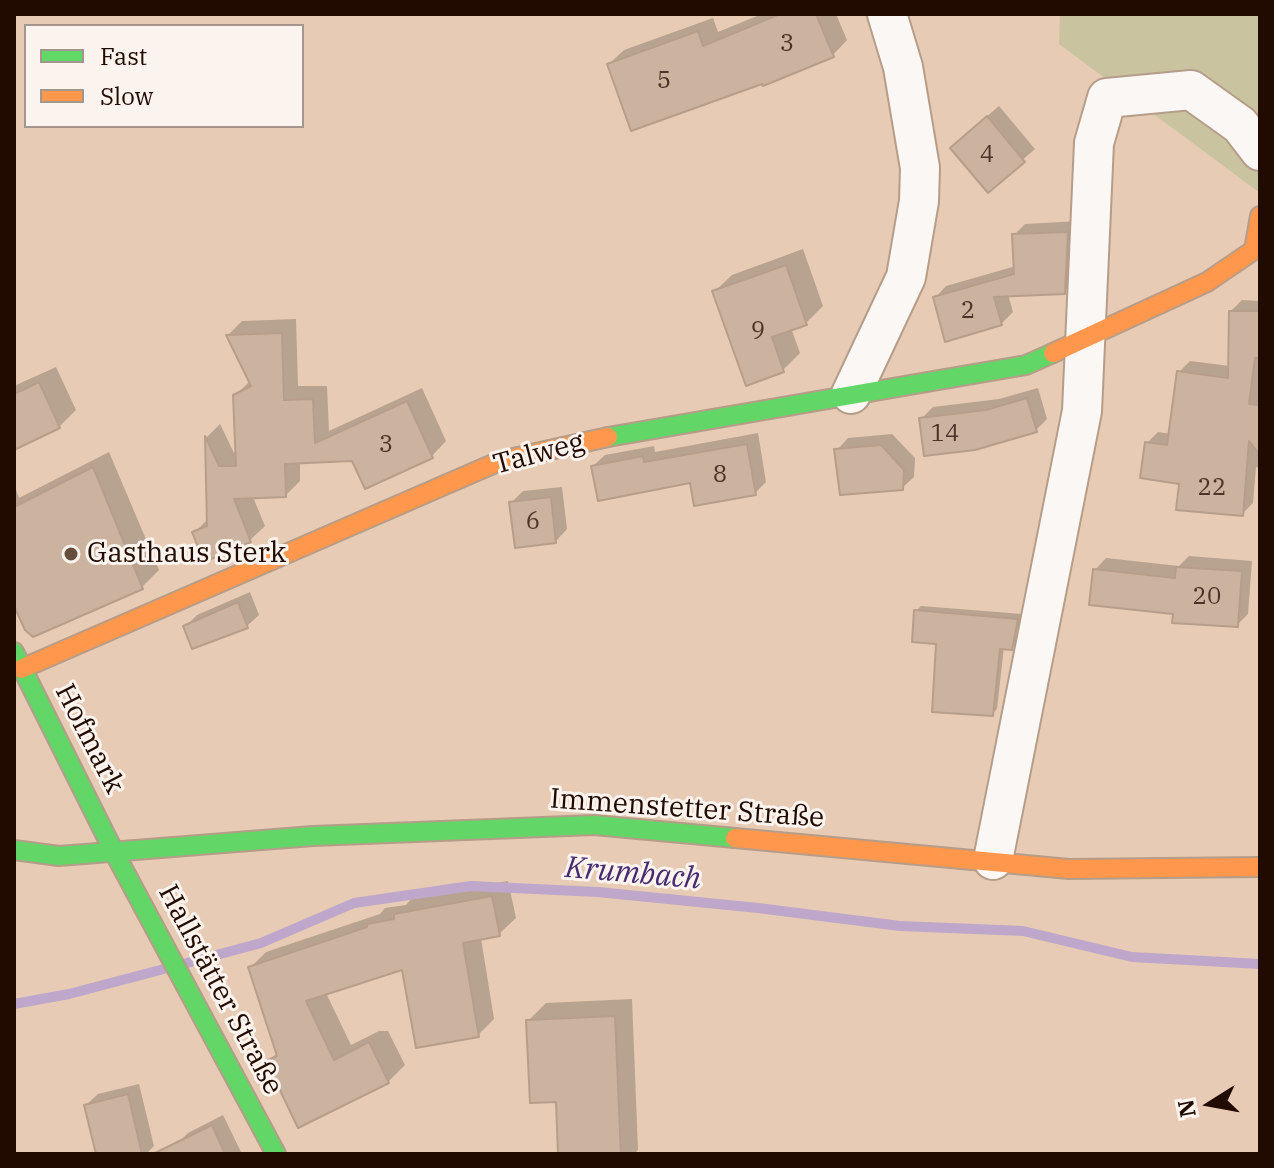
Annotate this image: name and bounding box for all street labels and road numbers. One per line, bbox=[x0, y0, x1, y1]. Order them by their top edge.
street label: Talweg bbox=[490, 426, 588, 482]
street label: Hofmark bbox=[47, 679, 131, 799]
street label: Immenstetter Straße bbox=[549, 783, 825, 835]
street label: Hallstätter Straße bbox=[151, 879, 289, 1101]

